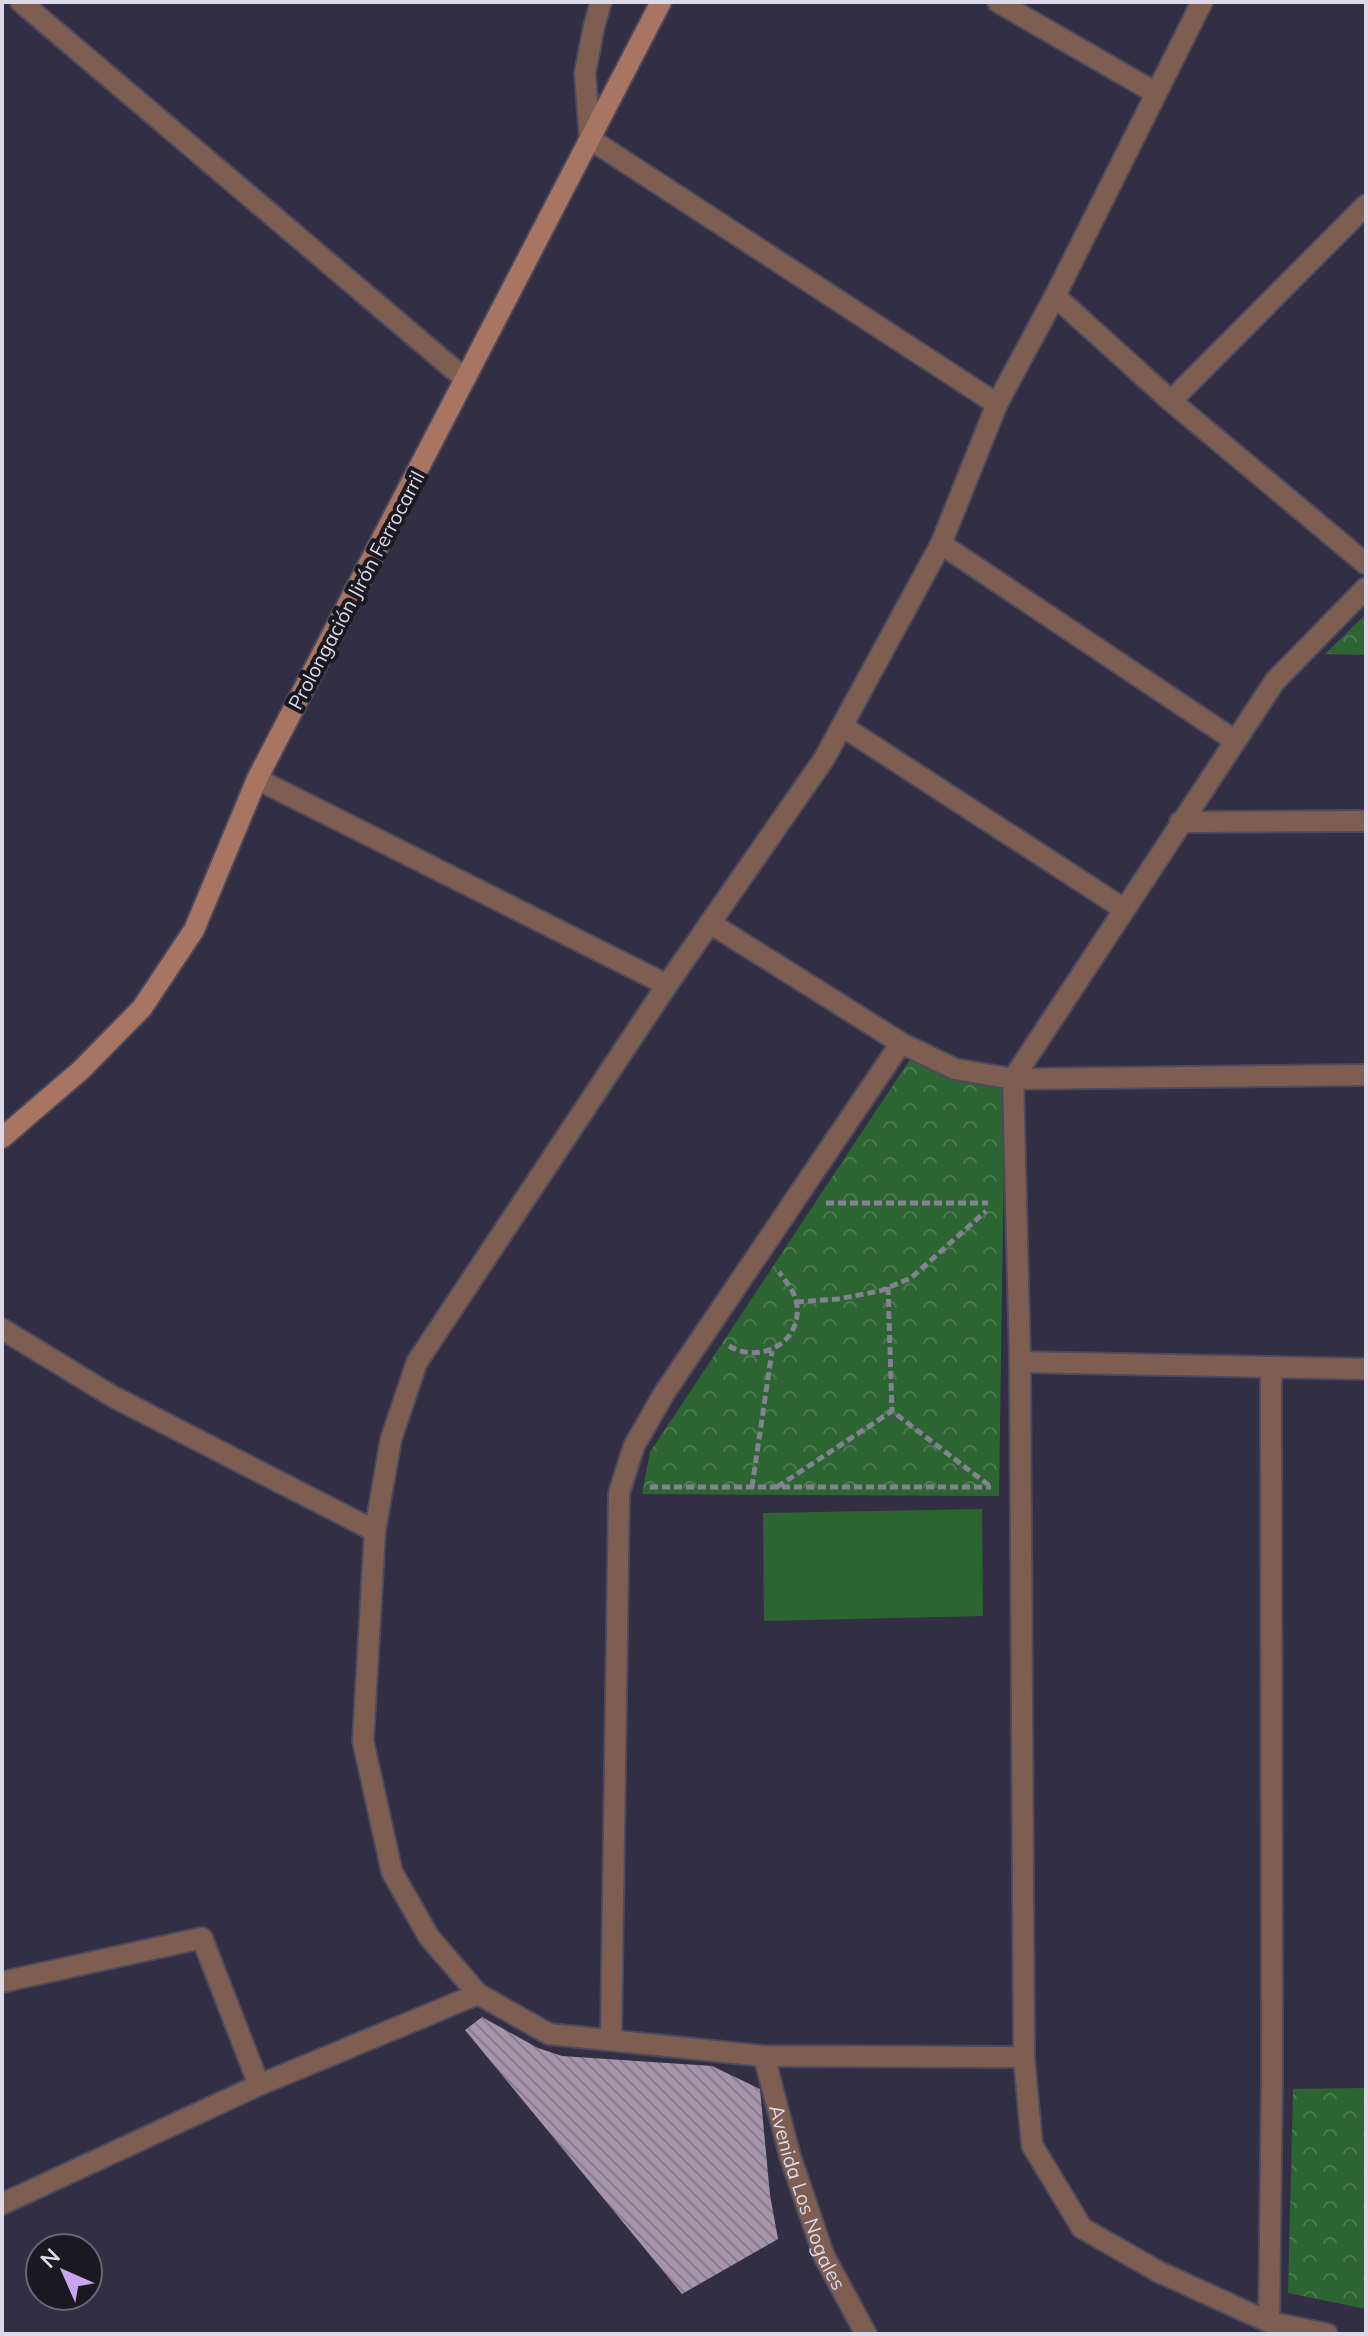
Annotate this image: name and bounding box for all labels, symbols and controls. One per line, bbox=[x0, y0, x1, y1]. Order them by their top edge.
street label: Prolongación Jirón Ferrocarril bbox=[282, 466, 430, 714]
street label: Avenida Los Nogales bbox=[765, 2102, 852, 2294]
north arrow bbox=[24, 2232, 104, 2312]
text: N bbox=[34, 2242, 66, 2274]

